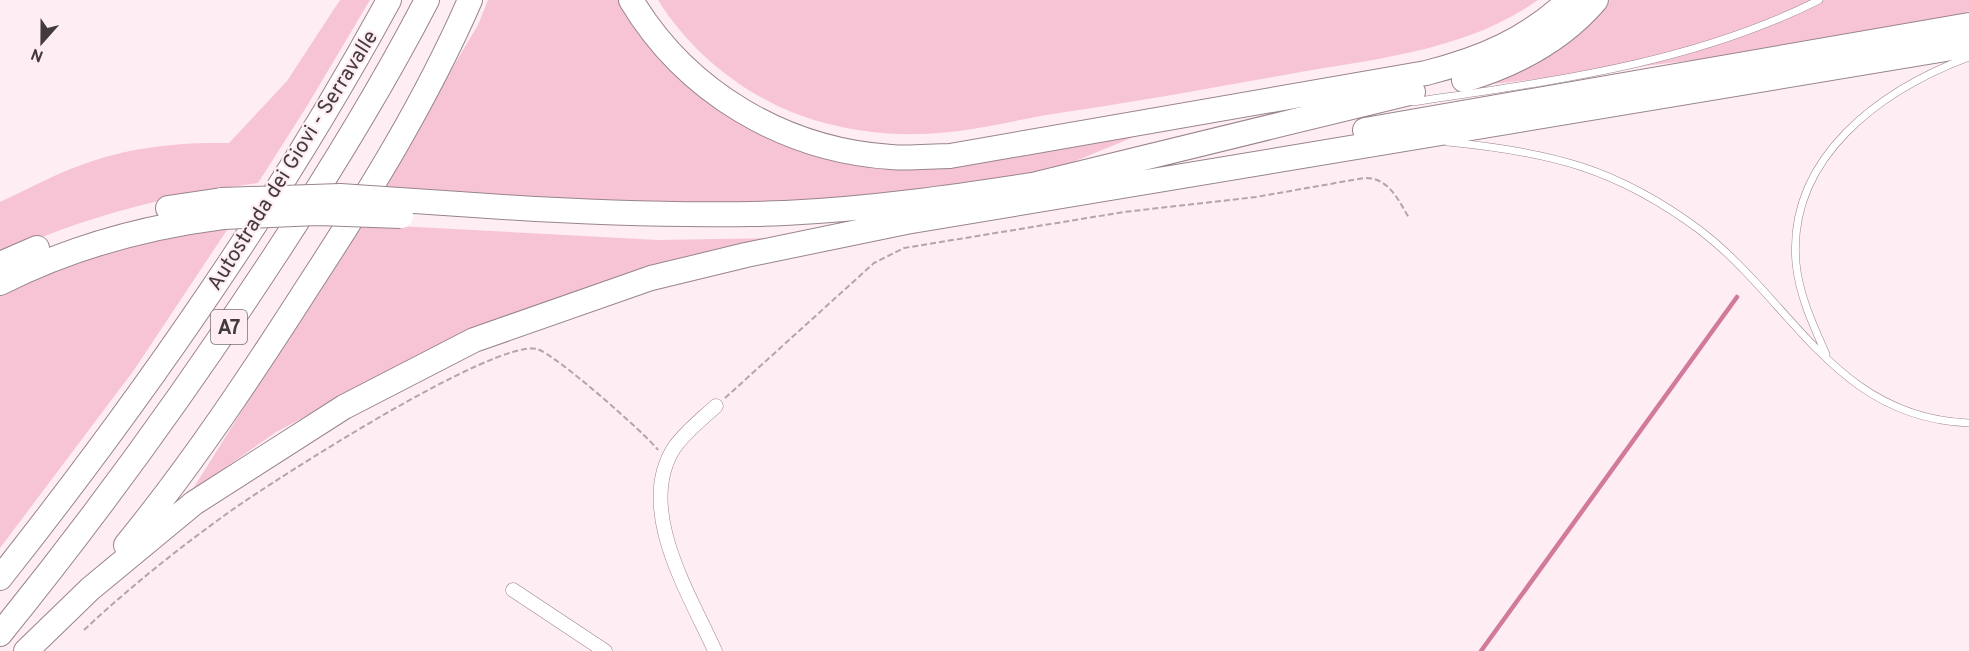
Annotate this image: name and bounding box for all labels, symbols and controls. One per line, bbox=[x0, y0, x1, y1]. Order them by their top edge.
north arrow bbox=[12, 12, 72, 72]
street label: Autostrada dei Giovi - Serravalle bbox=[202, 26, 385, 296]
text: N bbox=[28, 43, 46, 66]
road number: A7 bbox=[211, 310, 247, 344]

